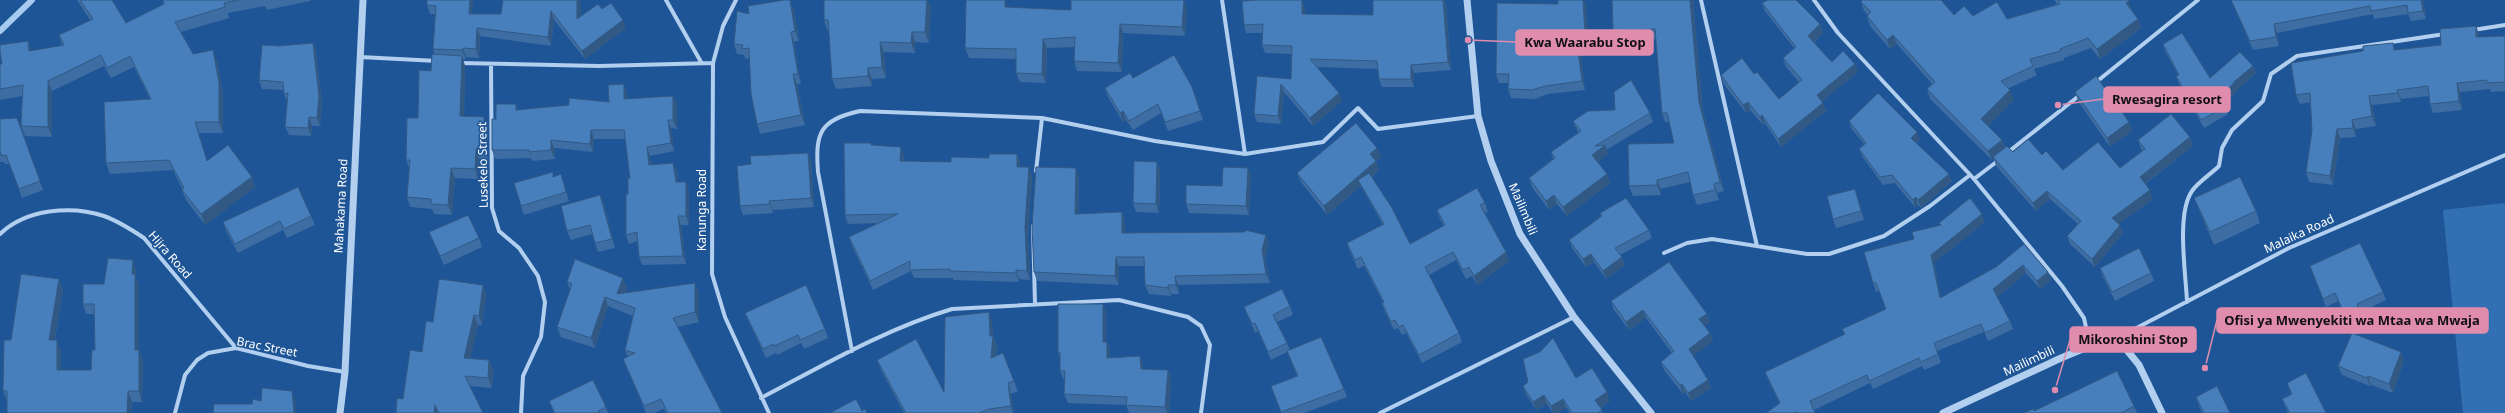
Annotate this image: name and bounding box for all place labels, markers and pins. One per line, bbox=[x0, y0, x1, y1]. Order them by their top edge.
callout: Kwa Waarabu Stop bbox=[1516, 30, 1653, 55]
callout: Rwesagira resort bbox=[2104, 87, 2230, 112]
callout: Ofisi ya Mwenyekiti wa Mtaa wa Mwaja bbox=[2217, 308, 2488, 333]
callout: Mikoroshini Stop bbox=[2070, 327, 2196, 352]

